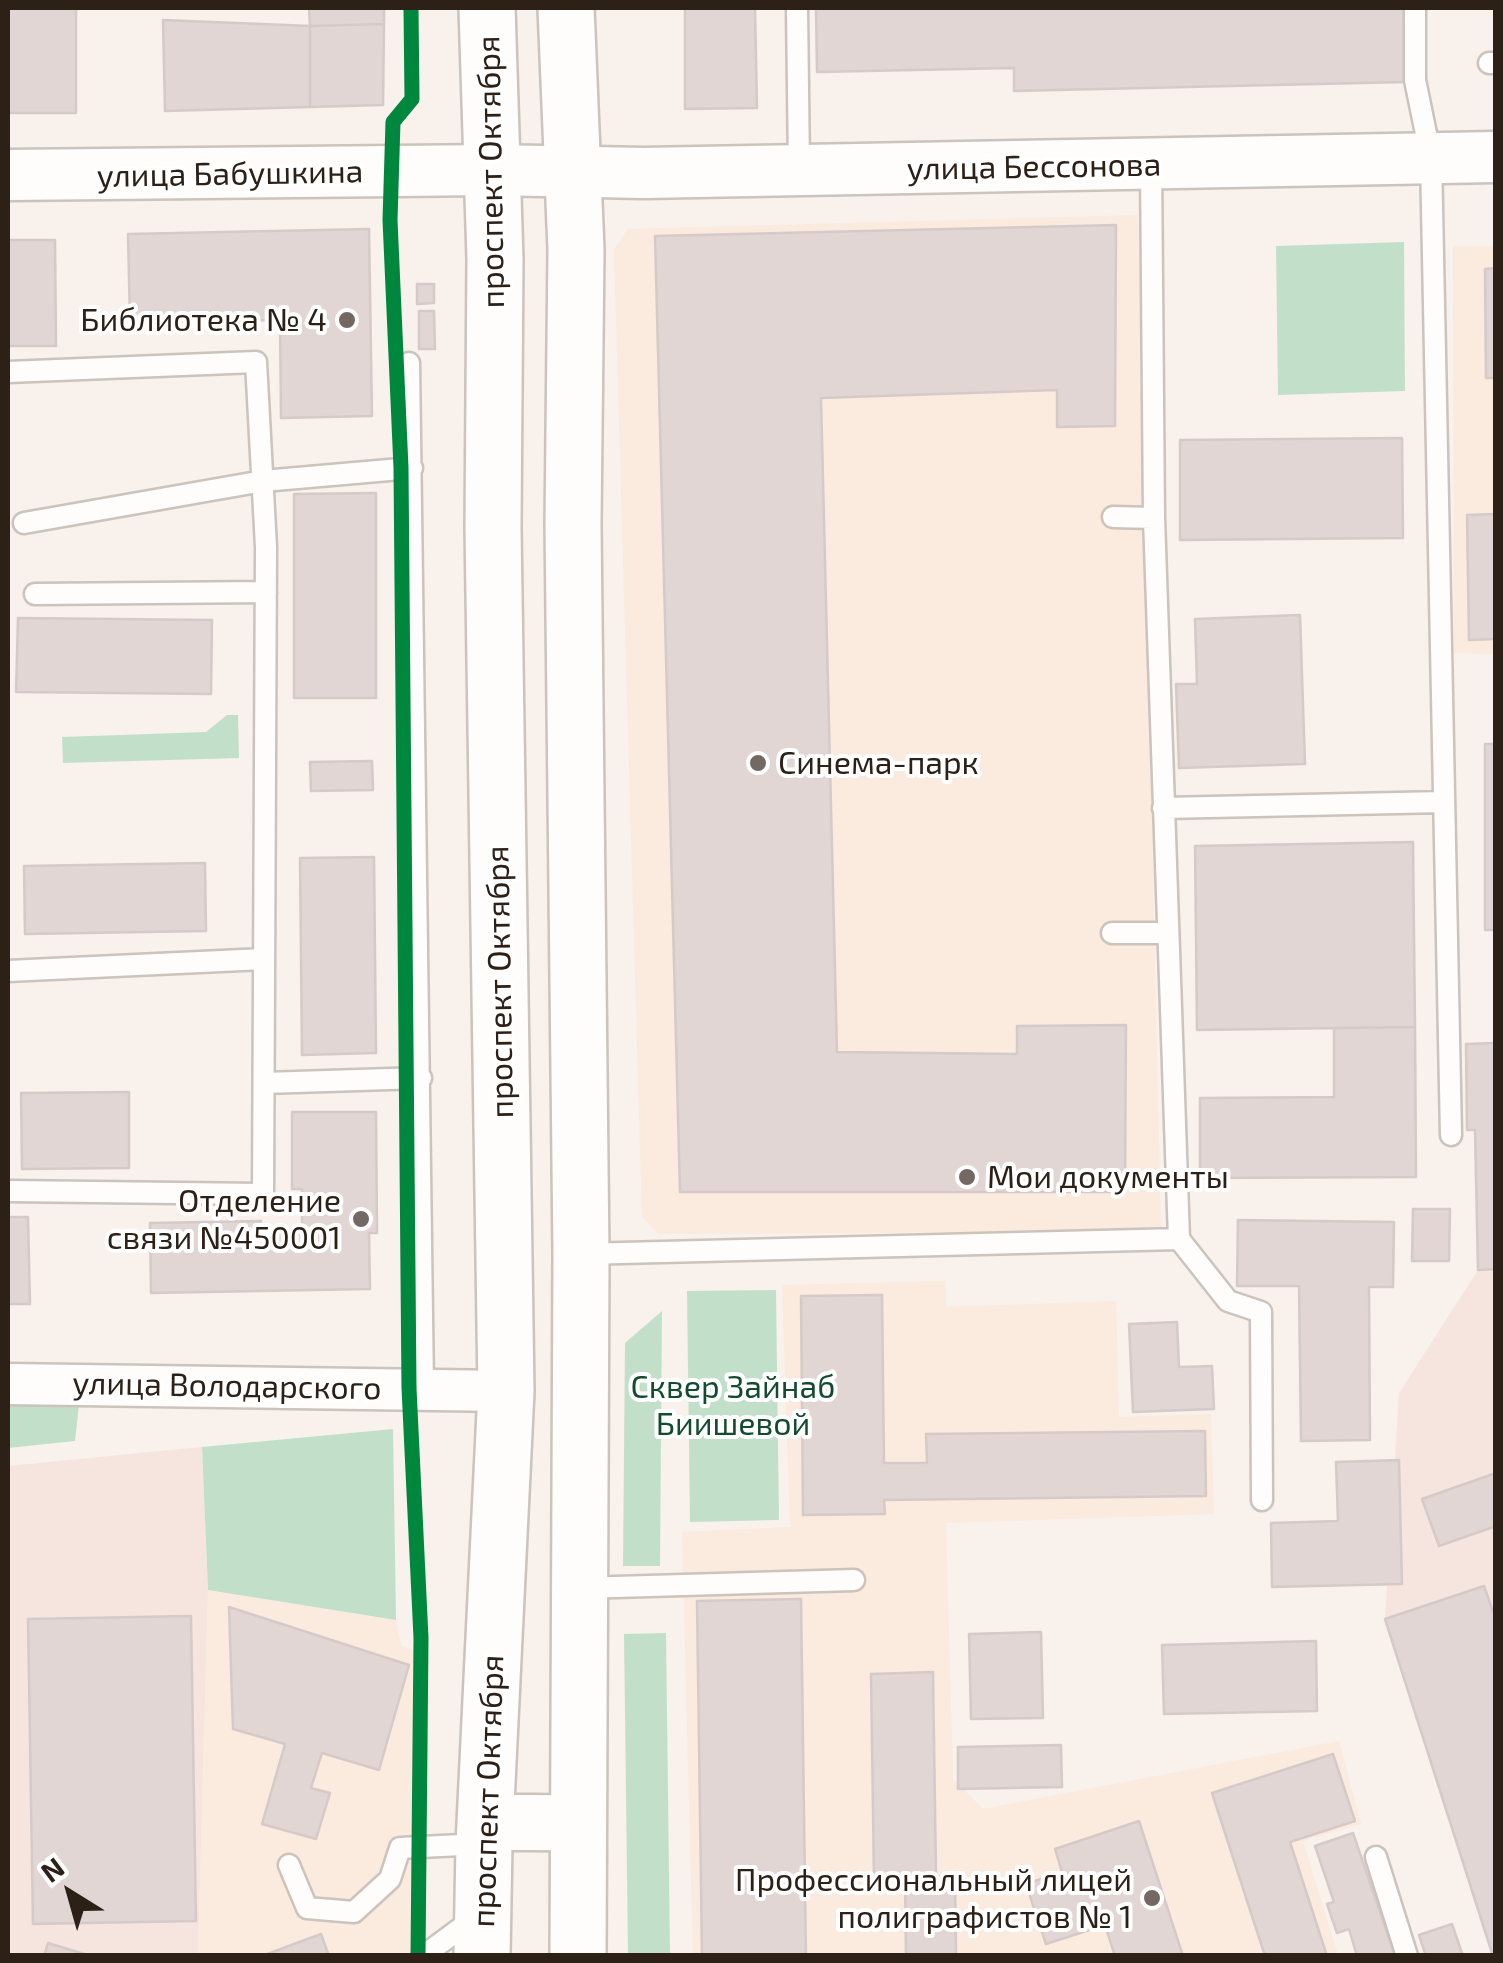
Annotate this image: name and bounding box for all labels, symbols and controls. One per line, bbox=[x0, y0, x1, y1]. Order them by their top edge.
street label: проспект Октября bbox=[469, 35, 513, 309]
street label: улица Бессонова bbox=[906, 146, 1162, 188]
street label: улица Бабушкина bbox=[96, 152, 364, 196]
place label: Библиотека № 4 bbox=[80, 301, 327, 339]
marker: Библиотека № 4 bbox=[336, 309, 358, 331]
place label: Синема-парк bbox=[778, 744, 979, 782]
marker: Синема-парк bbox=[747, 752, 769, 774]
street label: проспект Октября bbox=[478, 845, 522, 1119]
place label: Мои документы bbox=[987, 1158, 1229, 1196]
marker: Мои документы bbox=[956, 1166, 978, 1188]
place label: Отделение связи №450001 bbox=[107, 1182, 341, 1257]
marker: Отделение связи №450001 bbox=[350, 1208, 372, 1230]
street label: улица Володарского bbox=[72, 1364, 382, 1408]
park label: Сквер Зайнаб Биишевой bbox=[631, 1368, 835, 1443]
street label: проспект Октября bbox=[464, 1654, 512, 1928]
north arrow bbox=[20, 1843, 120, 1943]
text: N bbox=[34, 1849, 70, 1889]
place label: Профессиональный лицей полиграфистов № 1 bbox=[735, 1861, 1132, 1936]
marker: Профессиональный лицей полиграфистов № 1 bbox=[1141, 1887, 1163, 1909]

